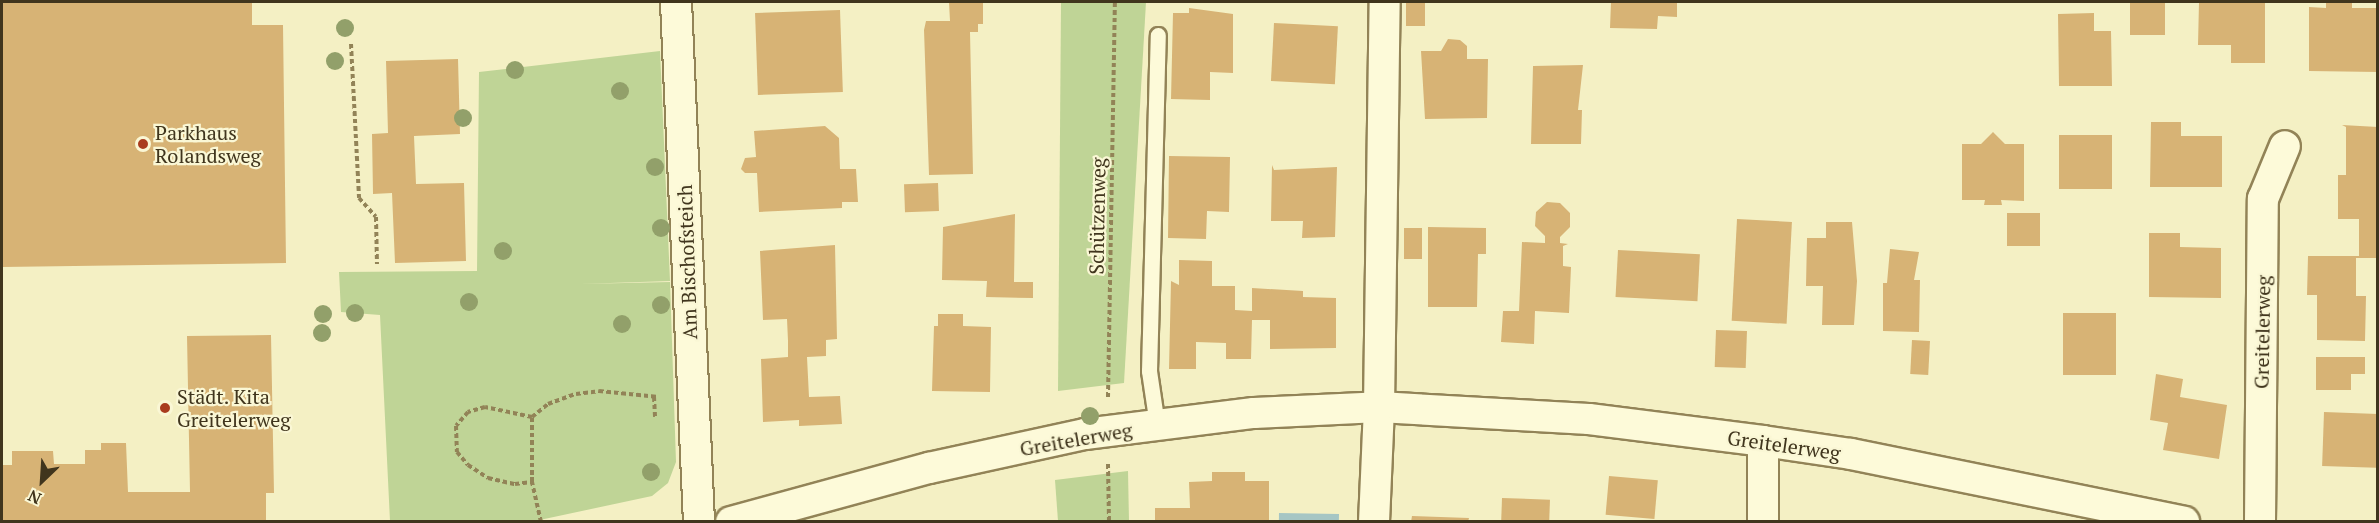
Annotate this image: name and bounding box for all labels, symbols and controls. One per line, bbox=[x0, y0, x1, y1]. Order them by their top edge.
place label: Parkhaus Rolandsweg bbox=[155, 120, 261, 167]
marker: Parkhaus Rolandsweg bbox=[136, 137, 150, 151]
street label: Schützenweg bbox=[1084, 157, 1110, 275]
street label: Am Bischofsteich bbox=[672, 184, 702, 340]
street label: Greitelerweg bbox=[2249, 275, 2275, 389]
place label: Städt. Kita Greitelerweg bbox=[177, 384, 291, 431]
marker: Städt. Kita Greitelerweg bbox=[158, 401, 172, 415]
street label: Greitelerweg bbox=[1018, 417, 1134, 461]
street label: Greitelerweg bbox=[1726, 425, 1842, 465]
north arrow bbox=[12, 451, 72, 511]
text: N bbox=[24, 485, 45, 510]

